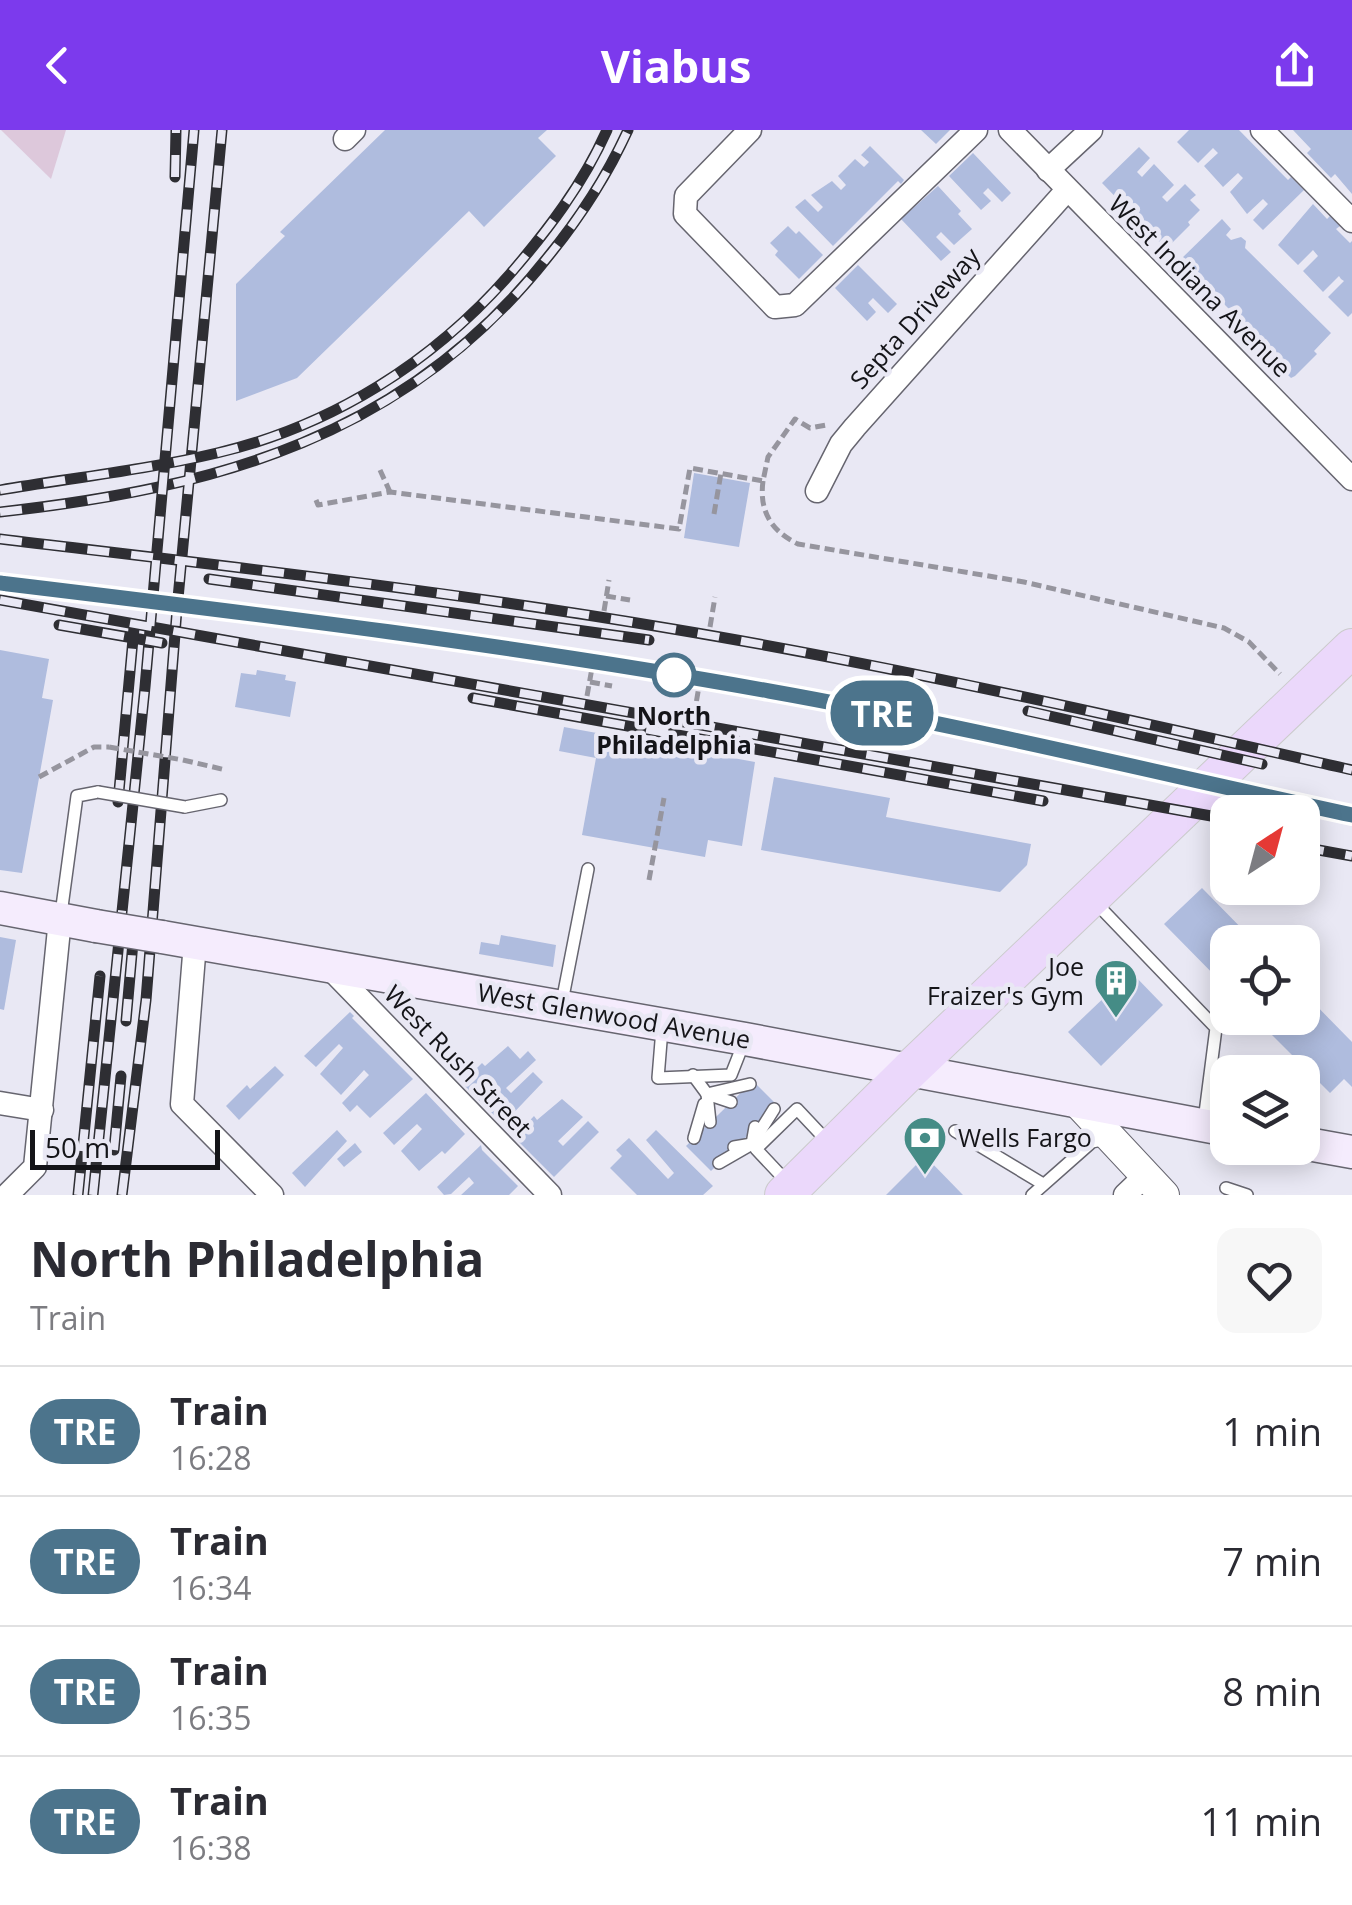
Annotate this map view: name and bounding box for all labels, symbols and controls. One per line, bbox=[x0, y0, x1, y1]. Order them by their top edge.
text: Viabus bbox=[601, 35, 751, 96]
icon: back bbox=[30, 38, 85, 93]
icon: share bbox=[1267, 38, 1322, 93]
street label: West Indiana Avenue bbox=[1102, 187, 1299, 384]
street label: Septa Driveway bbox=[842, 239, 987, 395]
marker: North Philadelphia bbox=[653, 654, 695, 696]
line badge: TRE bbox=[824, 680, 940, 746]
text: TRE bbox=[851, 690, 913, 737]
place label: North Philadelphia bbox=[596, 698, 752, 761]
north arrow bbox=[1210, 795, 1320, 905]
map controls bbox=[1210, 795, 1320, 1165]
button: locate bbox=[1210, 925, 1320, 1035]
place label: Joe Fraizer's Gym bbox=[927, 949, 1084, 1012]
building icon: Joe Fraizer's Gym bbox=[1093, 958, 1139, 1019]
street label: West Glenwood Avenue bbox=[475, 974, 753, 1056]
street label: West Rush Street bbox=[377, 977, 540, 1144]
button: layers bbox=[1210, 1055, 1320, 1165]
bank icon: Wells Fargo bbox=[902, 1115, 948, 1176]
place label: Wells Fargo bbox=[958, 1120, 1092, 1154]
scale bar bbox=[30, 1125, 220, 1170]
text: 50 m bbox=[45, 1128, 110, 1166]
text: North Philadelphia bbox=[30, 1226, 484, 1291]
button: heart bbox=[1217, 1228, 1322, 1333]
text: Train bbox=[30, 1296, 106, 1339]
text: Train bbox=[170, 1384, 269, 1436]
text: 1 min bbox=[1222, 1405, 1322, 1457]
text: TRE bbox=[54, 1408, 116, 1455]
text: 16:28 bbox=[170, 1436, 252, 1479]
text: Train bbox=[170, 1514, 269, 1566]
text: 7 min bbox=[1222, 1535, 1322, 1587]
text: TRE bbox=[54, 1538, 116, 1585]
text: 16:34 bbox=[170, 1566, 252, 1609]
text: Train bbox=[170, 1644, 269, 1696]
text: 8 min bbox=[1222, 1665, 1322, 1717]
text: TRE bbox=[54, 1668, 116, 1715]
text: 16:35 bbox=[170, 1696, 252, 1739]
text: Train bbox=[170, 1774, 269, 1826]
text: 11 min bbox=[1201, 1795, 1322, 1847]
text: TRE bbox=[54, 1798, 116, 1845]
text: 16:38 bbox=[170, 1826, 252, 1869]

